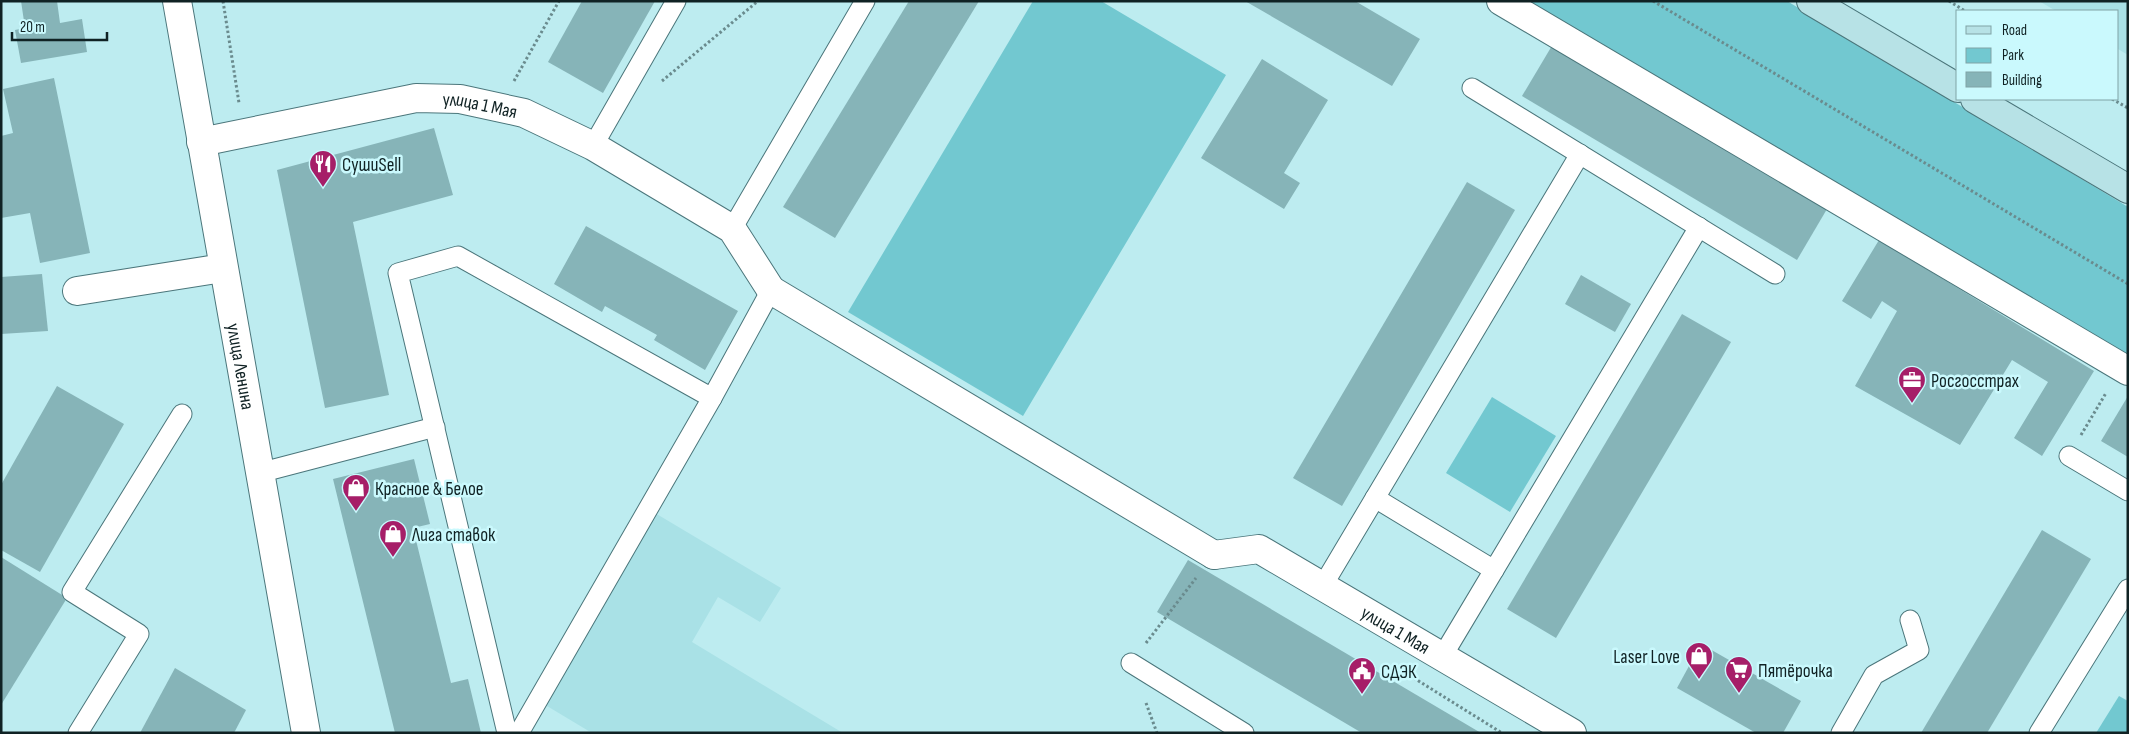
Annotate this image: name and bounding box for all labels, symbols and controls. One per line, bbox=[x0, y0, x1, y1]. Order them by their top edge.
scale bar bbox=[12, 10, 108, 42]
legend bbox=[1956, 10, 2119, 100]
text: 20 m bbox=[20, 18, 45, 37]
text: Road bbox=[2002, 21, 2027, 40]
text: Park bbox=[2002, 46, 2024, 65]
text: Building bbox=[2002, 71, 2042, 90]
street label: улица 1 Мая bbox=[442, 88, 519, 124]
restaurant icon: СушиSell bbox=[308, 149, 338, 188]
place label: СушиSell bbox=[342, 154, 401, 177]
street label: улица Ленина bbox=[221, 322, 259, 412]
office icon: Росгосстрах bbox=[1897, 365, 1927, 404]
place label: Росгосстрах bbox=[1931, 370, 2019, 393]
shop icon: Красное & Белое bbox=[341, 473, 371, 512]
place label: Красное & Белое bbox=[375, 478, 483, 501]
shop icon: Лига ставок bbox=[378, 519, 408, 558]
place label: Лига ставок bbox=[411, 524, 496, 547]
street label: улица 1 Мая bbox=[1356, 602, 1434, 660]
shop icon: Laser Love bbox=[1684, 641, 1714, 680]
place label: Laser Love bbox=[1613, 646, 1680, 669]
supermarket icon: Пятёрочка bbox=[1724, 655, 1754, 694]
public building icon: СДЭК bbox=[1347, 656, 1377, 695]
place label: Пятёрочка bbox=[1758, 660, 1833, 683]
place label: СДЭК bbox=[1381, 661, 1417, 684]

